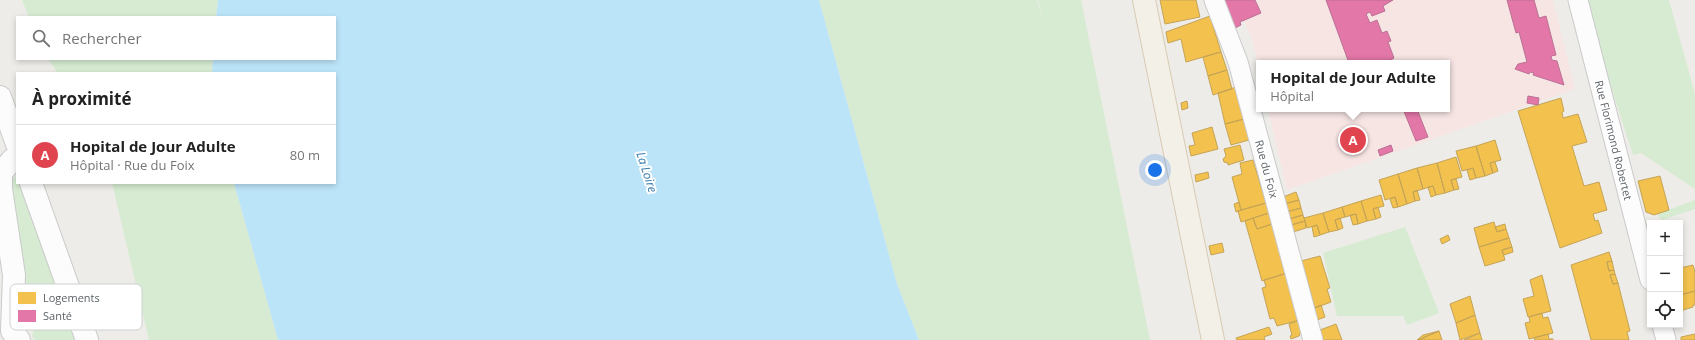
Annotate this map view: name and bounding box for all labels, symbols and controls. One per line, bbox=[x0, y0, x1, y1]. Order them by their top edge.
search box bbox=[16, 16, 336, 60]
icon: search bbox=[30, 27, 52, 49]
text: Rechercher bbox=[62, 28, 142, 48]
popup bbox=[1256, 60, 1450, 112]
text: Hopital de Jour Adulte bbox=[1270, 67, 1436, 87]
street label: Rue Florimond Robertet bbox=[1592, 79, 1636, 202]
text: À proximité bbox=[32, 87, 131, 110]
text: Hôpital bbox=[1270, 87, 1314, 105]
pin: A bbox=[1340, 125, 1366, 155]
text: Hopital de Jour Adulte bbox=[70, 136, 236, 156]
street label: Rue du Foix bbox=[1252, 138, 1282, 200]
text: A bbox=[41, 146, 49, 164]
text: 80 m bbox=[290, 146, 320, 164]
water label: La Loire bbox=[632, 149, 662, 195]
text: Hôpital · Rue du Foix bbox=[70, 156, 195, 174]
your location bbox=[1145, 160, 1165, 180]
map controls bbox=[1647, 220, 1683, 328]
button: + bbox=[1647, 220, 1683, 256]
button: − bbox=[1647, 256, 1683, 292]
legend bbox=[10, 284, 142, 330]
text: Logements bbox=[43, 290, 100, 305]
button: locate bbox=[1647, 292, 1683, 328]
text: Santé bbox=[43, 308, 72, 323]

